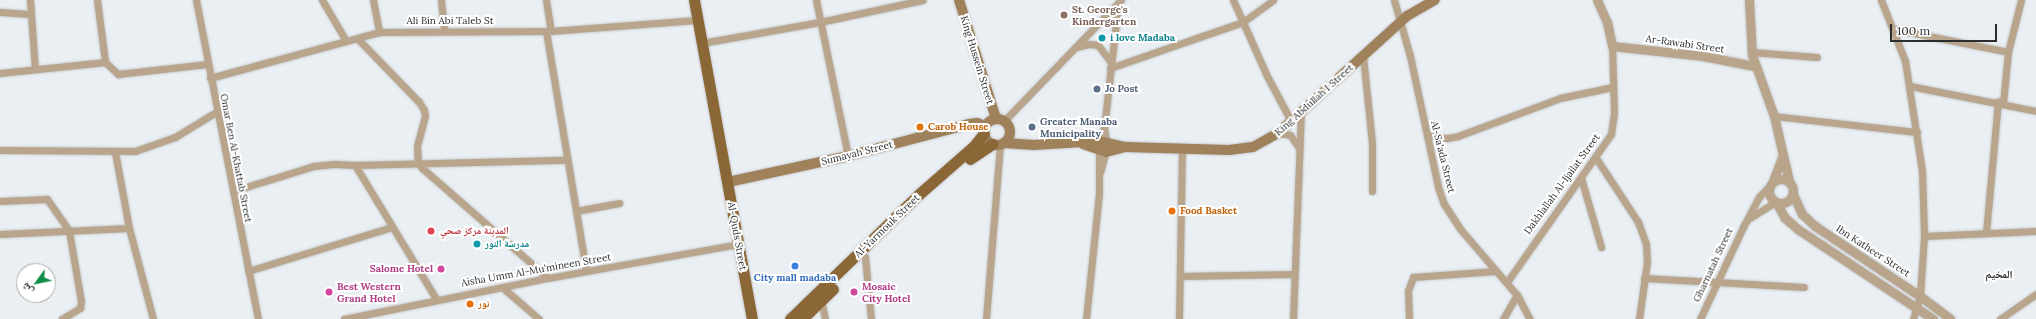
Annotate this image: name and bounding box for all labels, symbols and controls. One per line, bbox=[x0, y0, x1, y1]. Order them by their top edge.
place label: St. George's Kindergarten bbox=[1072, 3, 1136, 26]
marker: St. George's Kindergarten bbox=[1059, 10, 1069, 20]
street label: King Hussein Street bbox=[958, 14, 996, 106]
street label: Ali Bin Abi Taleb St bbox=[407, 15, 493, 27]
scale bar bbox=[1892, 16, 1999, 42]
text: 100 m bbox=[1897, 23, 1930, 38]
place label: i love Madaba bbox=[1110, 32, 1175, 44]
marker: i love Madaba bbox=[1097, 33, 1107, 43]
street label: Ar-Rawabi Street bbox=[1645, 33, 1725, 55]
street label: King Abdullah I Street bbox=[1272, 62, 1356, 138]
place label: Jo Post bbox=[1105, 83, 1138, 95]
marker: Jo Post bbox=[1092, 84, 1102, 94]
street label: Omar Ben Al-Khattab Street bbox=[218, 93, 254, 223]
place label: Greater Manaba Municipality bbox=[1040, 115, 1117, 138]
street label: Al-Sa'ada Street bbox=[1428, 120, 1458, 194]
place label: Carob House bbox=[928, 121, 989, 133]
marker: Carob House bbox=[915, 122, 925, 132]
marker: Greater Manaba Municipality bbox=[1027, 122, 1037, 132]
street label: Dakhlallah Al-Ijailat Street bbox=[1522, 131, 1602, 237]
street label: Sumayah Street bbox=[820, 138, 894, 168]
street label: Al-Yarmouk Street bbox=[852, 192, 922, 260]
street label: Al-Quds Street bbox=[725, 201, 749, 271]
place label: Food Basket bbox=[1180, 205, 1237, 217]
marker: Food Basket bbox=[1167, 206, 1177, 216]
street label: Ibn Katheer Street bbox=[1834, 223, 1912, 279]
marker: المدينة مركز صحي bbox=[425, 225, 437, 237]
place label: المدينة مركز صحي bbox=[440, 225, 509, 237]
street label: Gharnatah Street bbox=[1691, 226, 1735, 304]
place label: مدرسة النور bbox=[485, 238, 529, 250]
marker: مدرسة النور bbox=[472, 239, 482, 249]
street label: Aisha Umm Al-Mu'mineen Street bbox=[460, 251, 612, 289]
marker: City mall madaba bbox=[790, 261, 800, 271]
north arrow bbox=[16, 263, 56, 303]
place label: Salome Hotel bbox=[370, 263, 433, 275]
marker: Salome Hotel bbox=[436, 264, 446, 274]
district label: المخيم bbox=[1985, 267, 2013, 281]
place label: City mall madaba bbox=[754, 272, 836, 284]
text: ش bbox=[18, 280, 36, 298]
place label: Best Western Grand Hotel bbox=[337, 280, 401, 304]
place label: Mosaic City Hotel bbox=[862, 280, 910, 304]
marker: Best Western Grand Hotel bbox=[324, 287, 334, 297]
marker: Mosaic City Hotel bbox=[849, 287, 859, 297]
place label: نور bbox=[478, 298, 489, 310]
marker: نور bbox=[465, 299, 475, 309]

